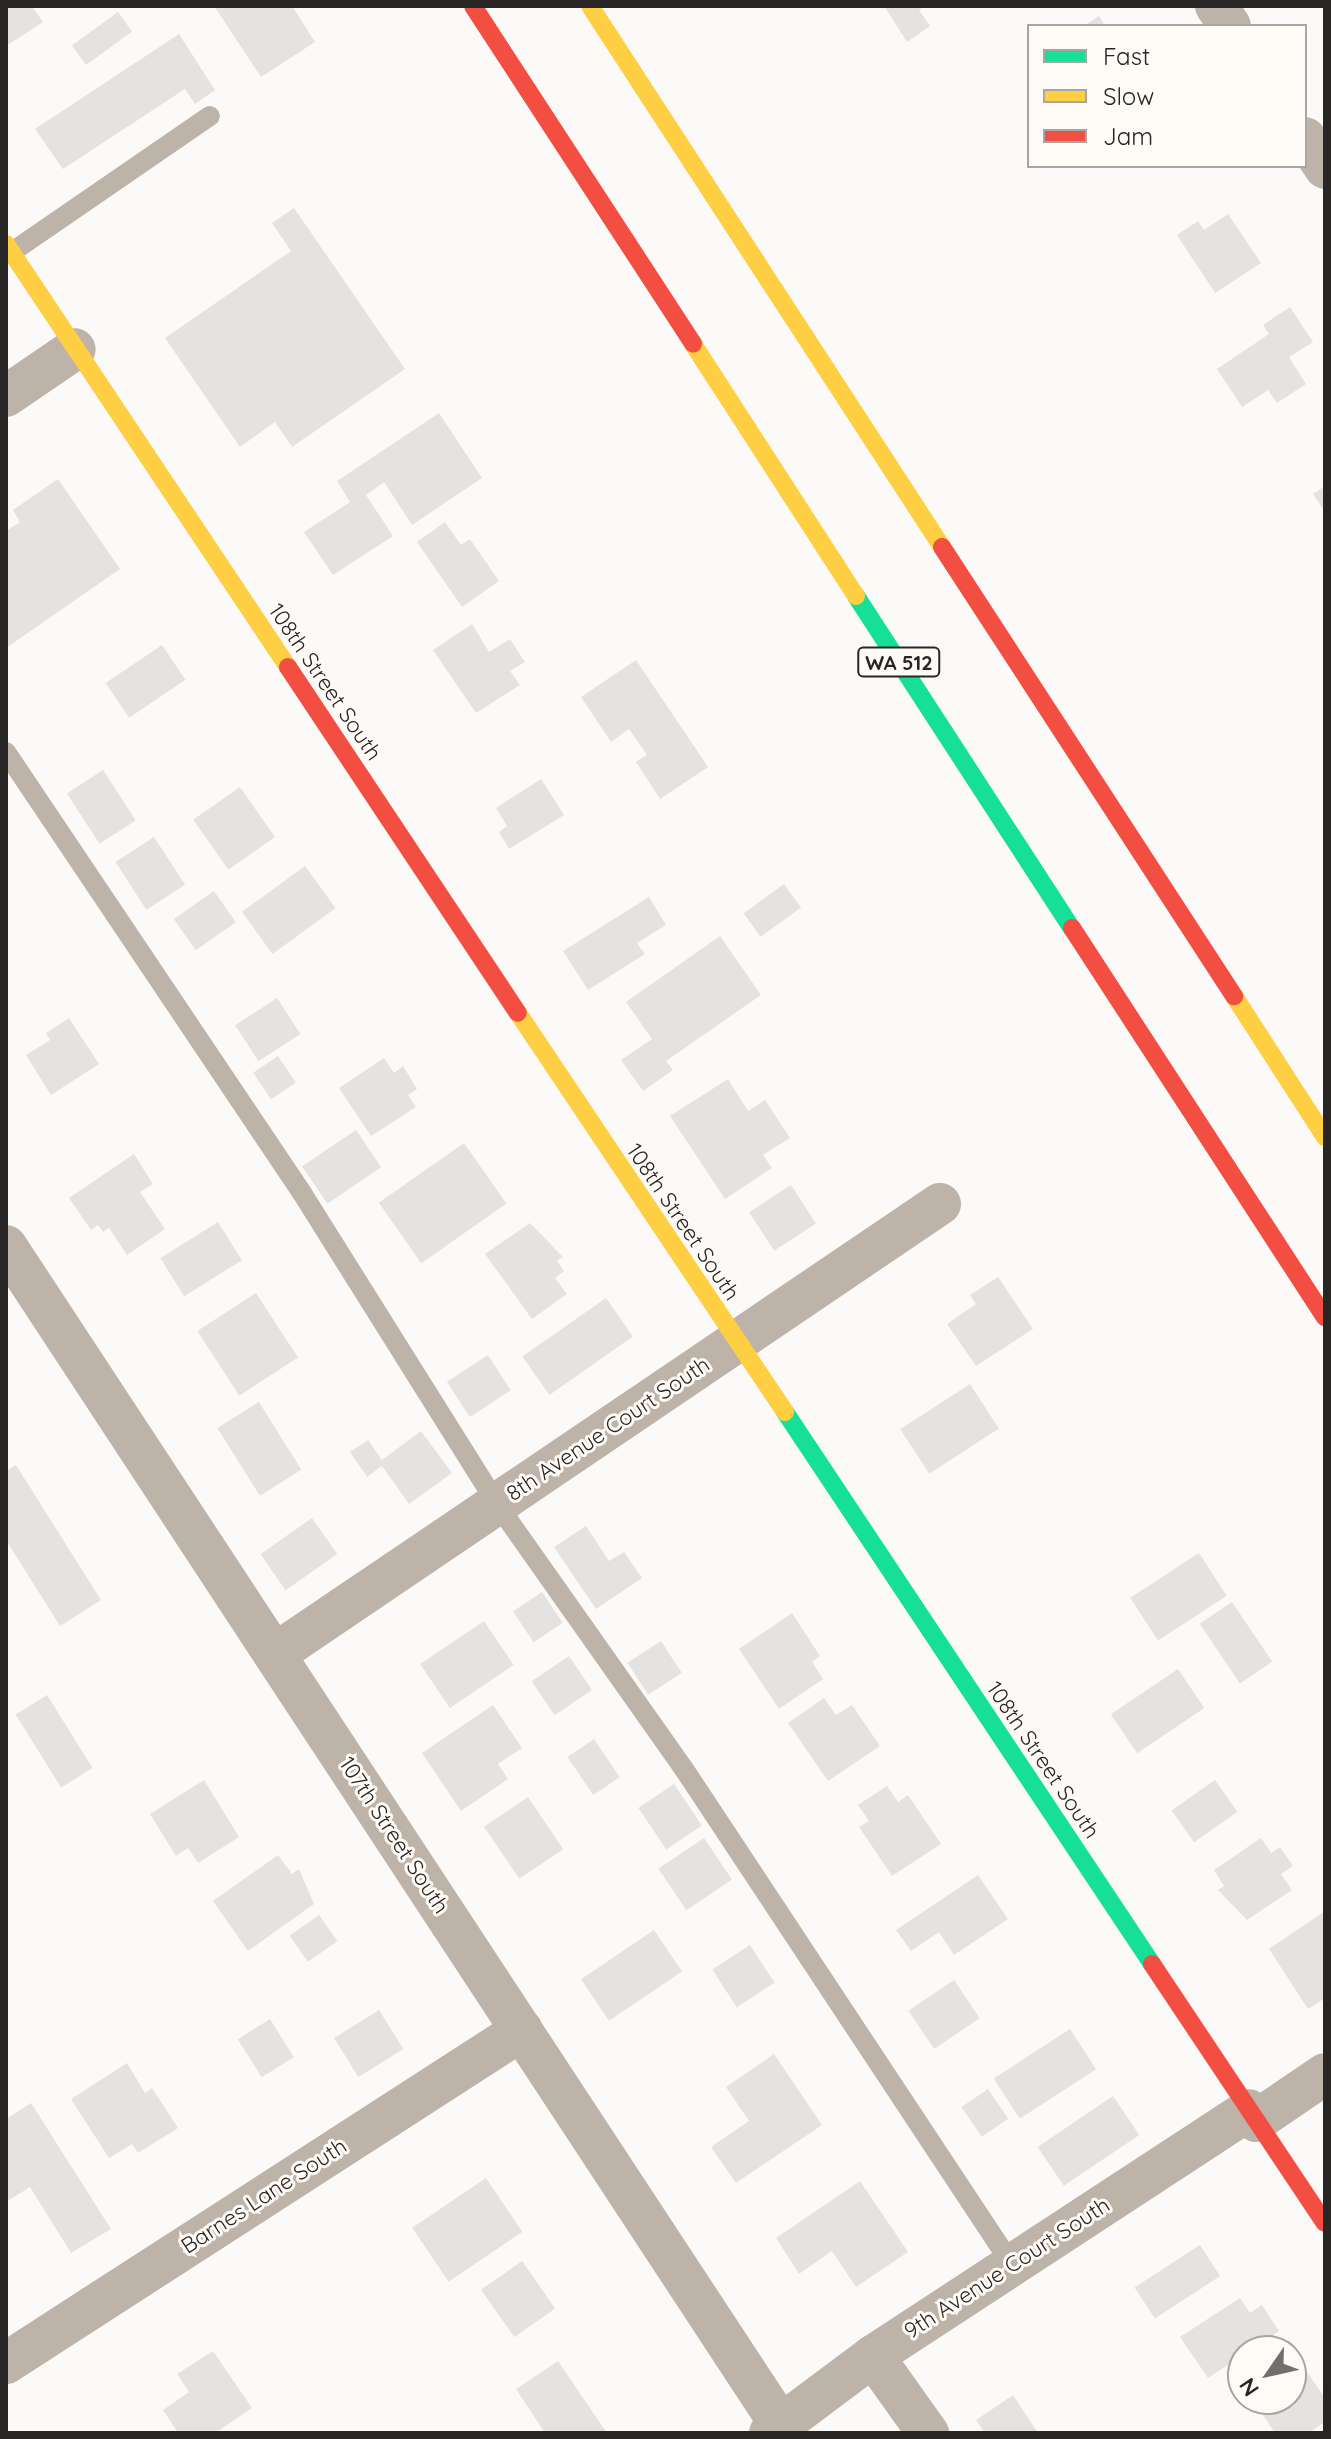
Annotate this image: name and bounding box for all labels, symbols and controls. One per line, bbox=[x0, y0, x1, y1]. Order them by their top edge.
legend bbox=[1027, 24, 1307, 168]
text: Fast bbox=[1103, 41, 1150, 71]
text: Slow bbox=[1103, 81, 1154, 111]
text: Jam bbox=[1103, 121, 1153, 151]
street label: 108th Street South bbox=[263, 599, 387, 765]
road number: WA 512 bbox=[857, 646, 941, 678]
street label: 108th Street South bbox=[621, 1139, 745, 1305]
street label: 8th Avenue Court South bbox=[501, 1351, 715, 1507]
street label: 108th Street South bbox=[981, 1677, 1105, 1843]
street label: 107th Street South bbox=[333, 1752, 455, 1918]
street label: Barnes Lane South bbox=[176, 2133, 352, 2259]
street label: 9th Avenue Court South bbox=[899, 2192, 1115, 2344]
north arrow bbox=[1227, 2335, 1307, 2415]
text: N bbox=[1233, 2373, 1265, 2402]

